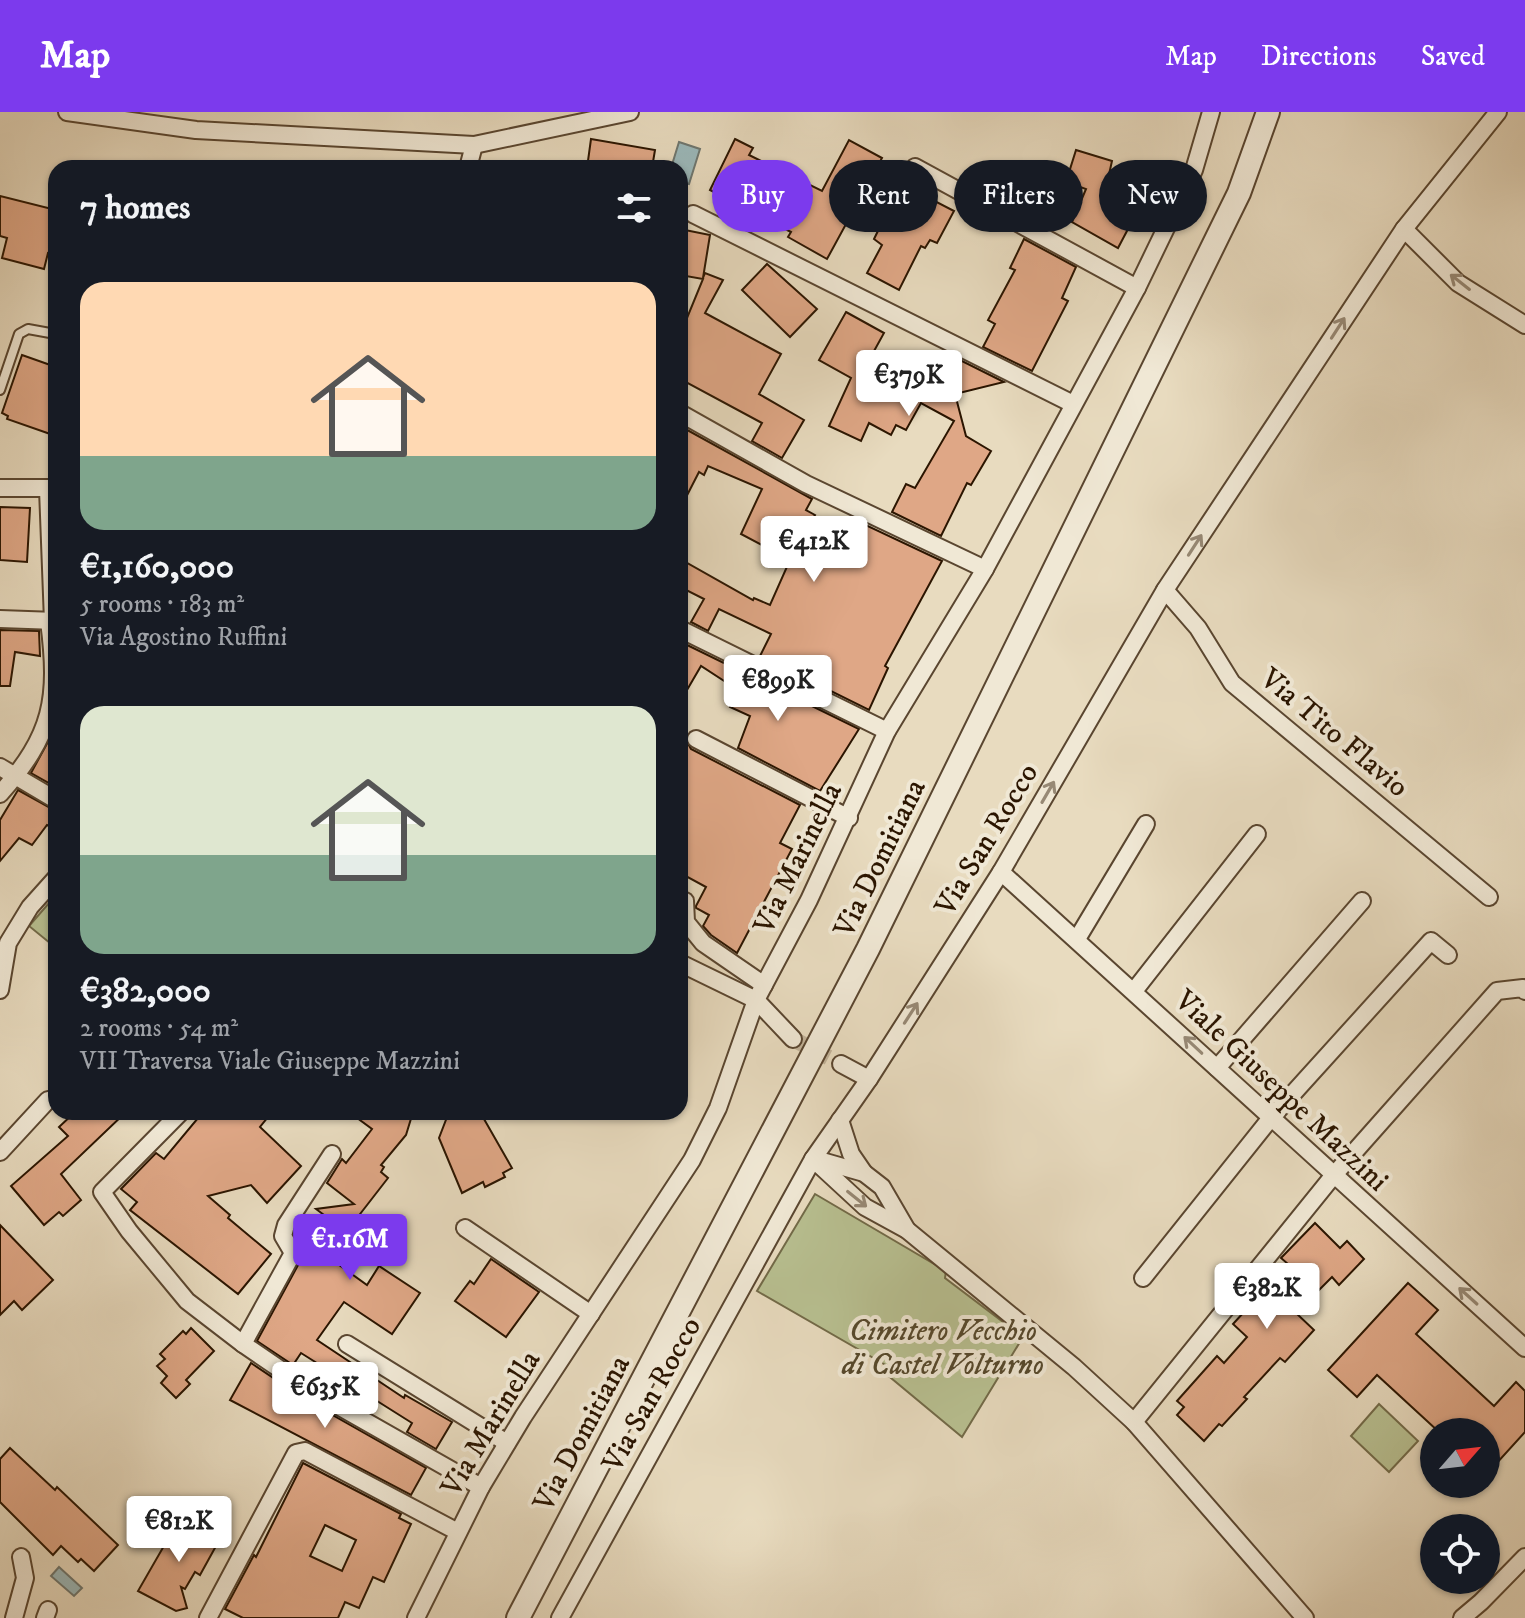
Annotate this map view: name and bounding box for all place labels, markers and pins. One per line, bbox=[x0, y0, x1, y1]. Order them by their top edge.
pin: €379K bbox=[853, 350, 965, 418]
pin: €412K bbox=[758, 516, 870, 584]
pin: €899K bbox=[722, 655, 834, 723]
pin: €1.16M bbox=[285, 1214, 415, 1282]
pin: €382K bbox=[1211, 1263, 1323, 1331]
pin: €635K bbox=[269, 1362, 381, 1430]
pin: €812K bbox=[123, 1496, 235, 1564]

